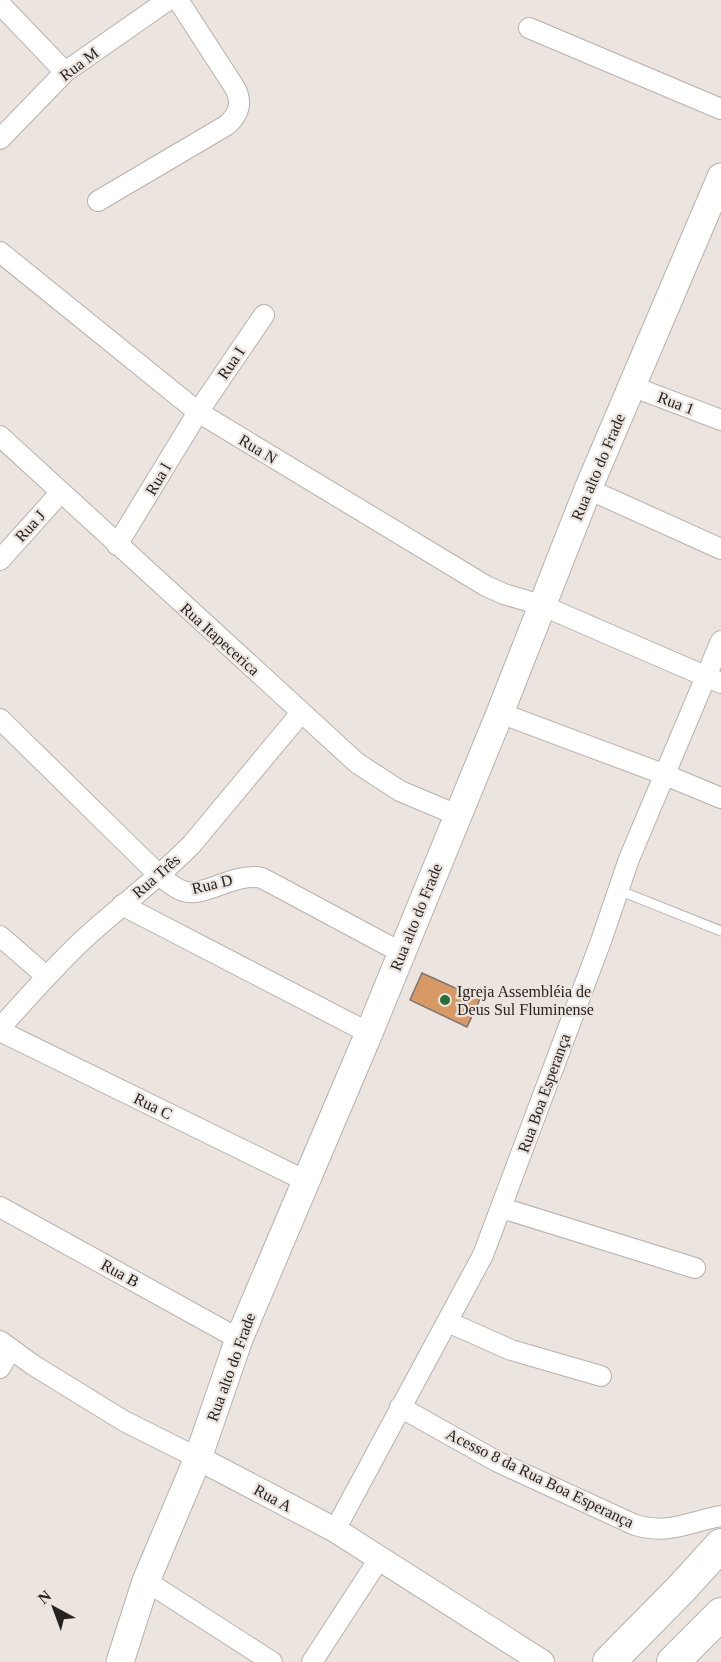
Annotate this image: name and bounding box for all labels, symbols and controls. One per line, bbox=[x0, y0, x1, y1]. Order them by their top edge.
street label: Rua M bbox=[56, 44, 102, 84]
street label: Rua I bbox=[214, 344, 248, 382]
street label: Rua 1 bbox=[655, 388, 697, 418]
street label: Rua alto do Frade bbox=[568, 411, 628, 523]
street label: Rua N bbox=[236, 431, 280, 467]
street label: Rua l bbox=[142, 459, 174, 498]
street label: Rua J bbox=[12, 507, 48, 545]
street label: Rua Itapecerica bbox=[177, 599, 263, 679]
street label: Rua Três bbox=[129, 851, 183, 901]
street label: Rua alto do Frade bbox=[387, 861, 445, 973]
street label: Rua D bbox=[190, 871, 234, 897]
place label: Igreja Assembléia de Deus Sul Fluminense bbox=[457, 983, 594, 1018]
marker: Igreja Assembléia de Deus Sul Fluminense bbox=[438, 993, 452, 1007]
street label: Rua Boa Esperança bbox=[515, 1031, 574, 1155]
street label: Rua C bbox=[131, 1089, 175, 1123]
street label: Rua B bbox=[98, 1256, 142, 1290]
street label: Rua alto do Frade bbox=[203, 1310, 259, 1424]
street label: Acesso 8 da Rua Boa Esperança bbox=[443, 1425, 637, 1532]
street label: Rua A bbox=[251, 1481, 295, 1515]
north arrow bbox=[24, 1578, 84, 1638]
text: N bbox=[35, 1587, 55, 1607]

